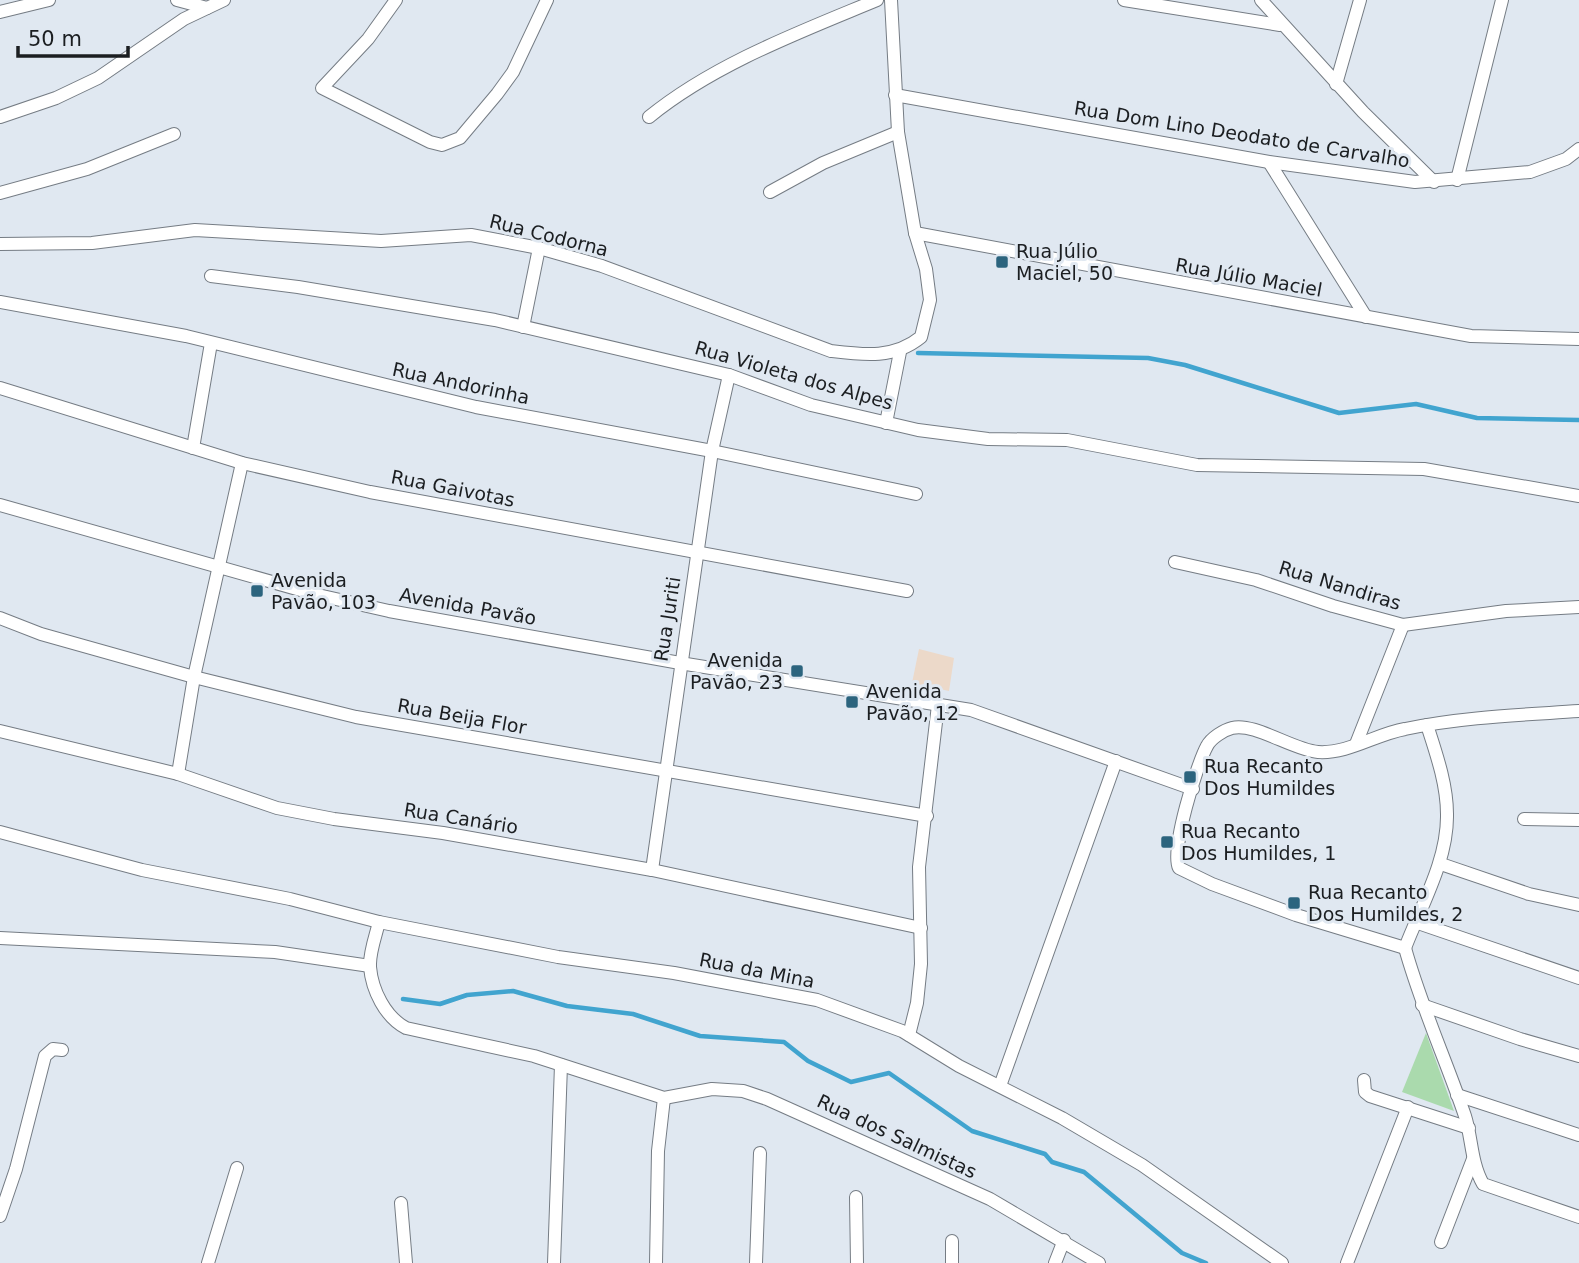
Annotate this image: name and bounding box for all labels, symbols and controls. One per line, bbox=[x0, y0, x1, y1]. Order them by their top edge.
scale bar bbox=[18, 14, 128, 58]
text: 50 m bbox=[28, 27, 82, 51]
street label: Rua Dom Lino Deodato de Carvalho bbox=[1073, 97, 1411, 171]
street label: Rua Codorna bbox=[487, 210, 611, 260]
place label: Rua Júlio Maciel, 50 bbox=[1016, 240, 1113, 284]
street label: Rua Júlio Maciel bbox=[1174, 253, 1324, 301]
marker: Rua Júlio Maciel, 50 bbox=[994, 254, 1010, 270]
street label: Rua Violeta dos Alpes bbox=[692, 336, 896, 414]
street label: Rua Andorinha bbox=[390, 358, 532, 408]
street label: Rua Gaivotas bbox=[389, 465, 517, 511]
street label: Rua Nandiras bbox=[1276, 556, 1404, 614]
place label: Avenida Pavão, 103 bbox=[271, 569, 376, 613]
street label: Rua Juriti bbox=[649, 575, 685, 663]
marker: Avenida Pavão, 103 bbox=[249, 583, 265, 599]
street label: Avenida Pavão bbox=[398, 583, 538, 629]
place label: Avenida Pavão, 23 bbox=[690, 649, 783, 693]
marker: Avenida Pavão, 23 bbox=[789, 663, 805, 679]
place label: Avenida Pavão, 12 bbox=[866, 680, 959, 724]
street label: Rua Beija Flor bbox=[396, 694, 528, 738]
marker: Avenida Pavão, 12 bbox=[844, 694, 860, 710]
place label: Rua Recanto Dos Humildes bbox=[1204, 755, 1335, 799]
marker: Rua Recanto Dos Humildes bbox=[1182, 769, 1198, 785]
street label: Rua Canário bbox=[402, 798, 520, 838]
place label: Rua Recanto Dos Humildes, 1 bbox=[1181, 820, 1336, 864]
marker: Rua Recanto Dos Humildes, 1 bbox=[1159, 834, 1175, 850]
place label: Rua Recanto Dos Humildes, 2 bbox=[1308, 881, 1463, 925]
marker: Rua Recanto Dos Humildes, 2 bbox=[1286, 895, 1302, 911]
street label: Rua da Mina bbox=[697, 948, 817, 992]
street label: Rua dos Salmistas bbox=[814, 1089, 980, 1183]

